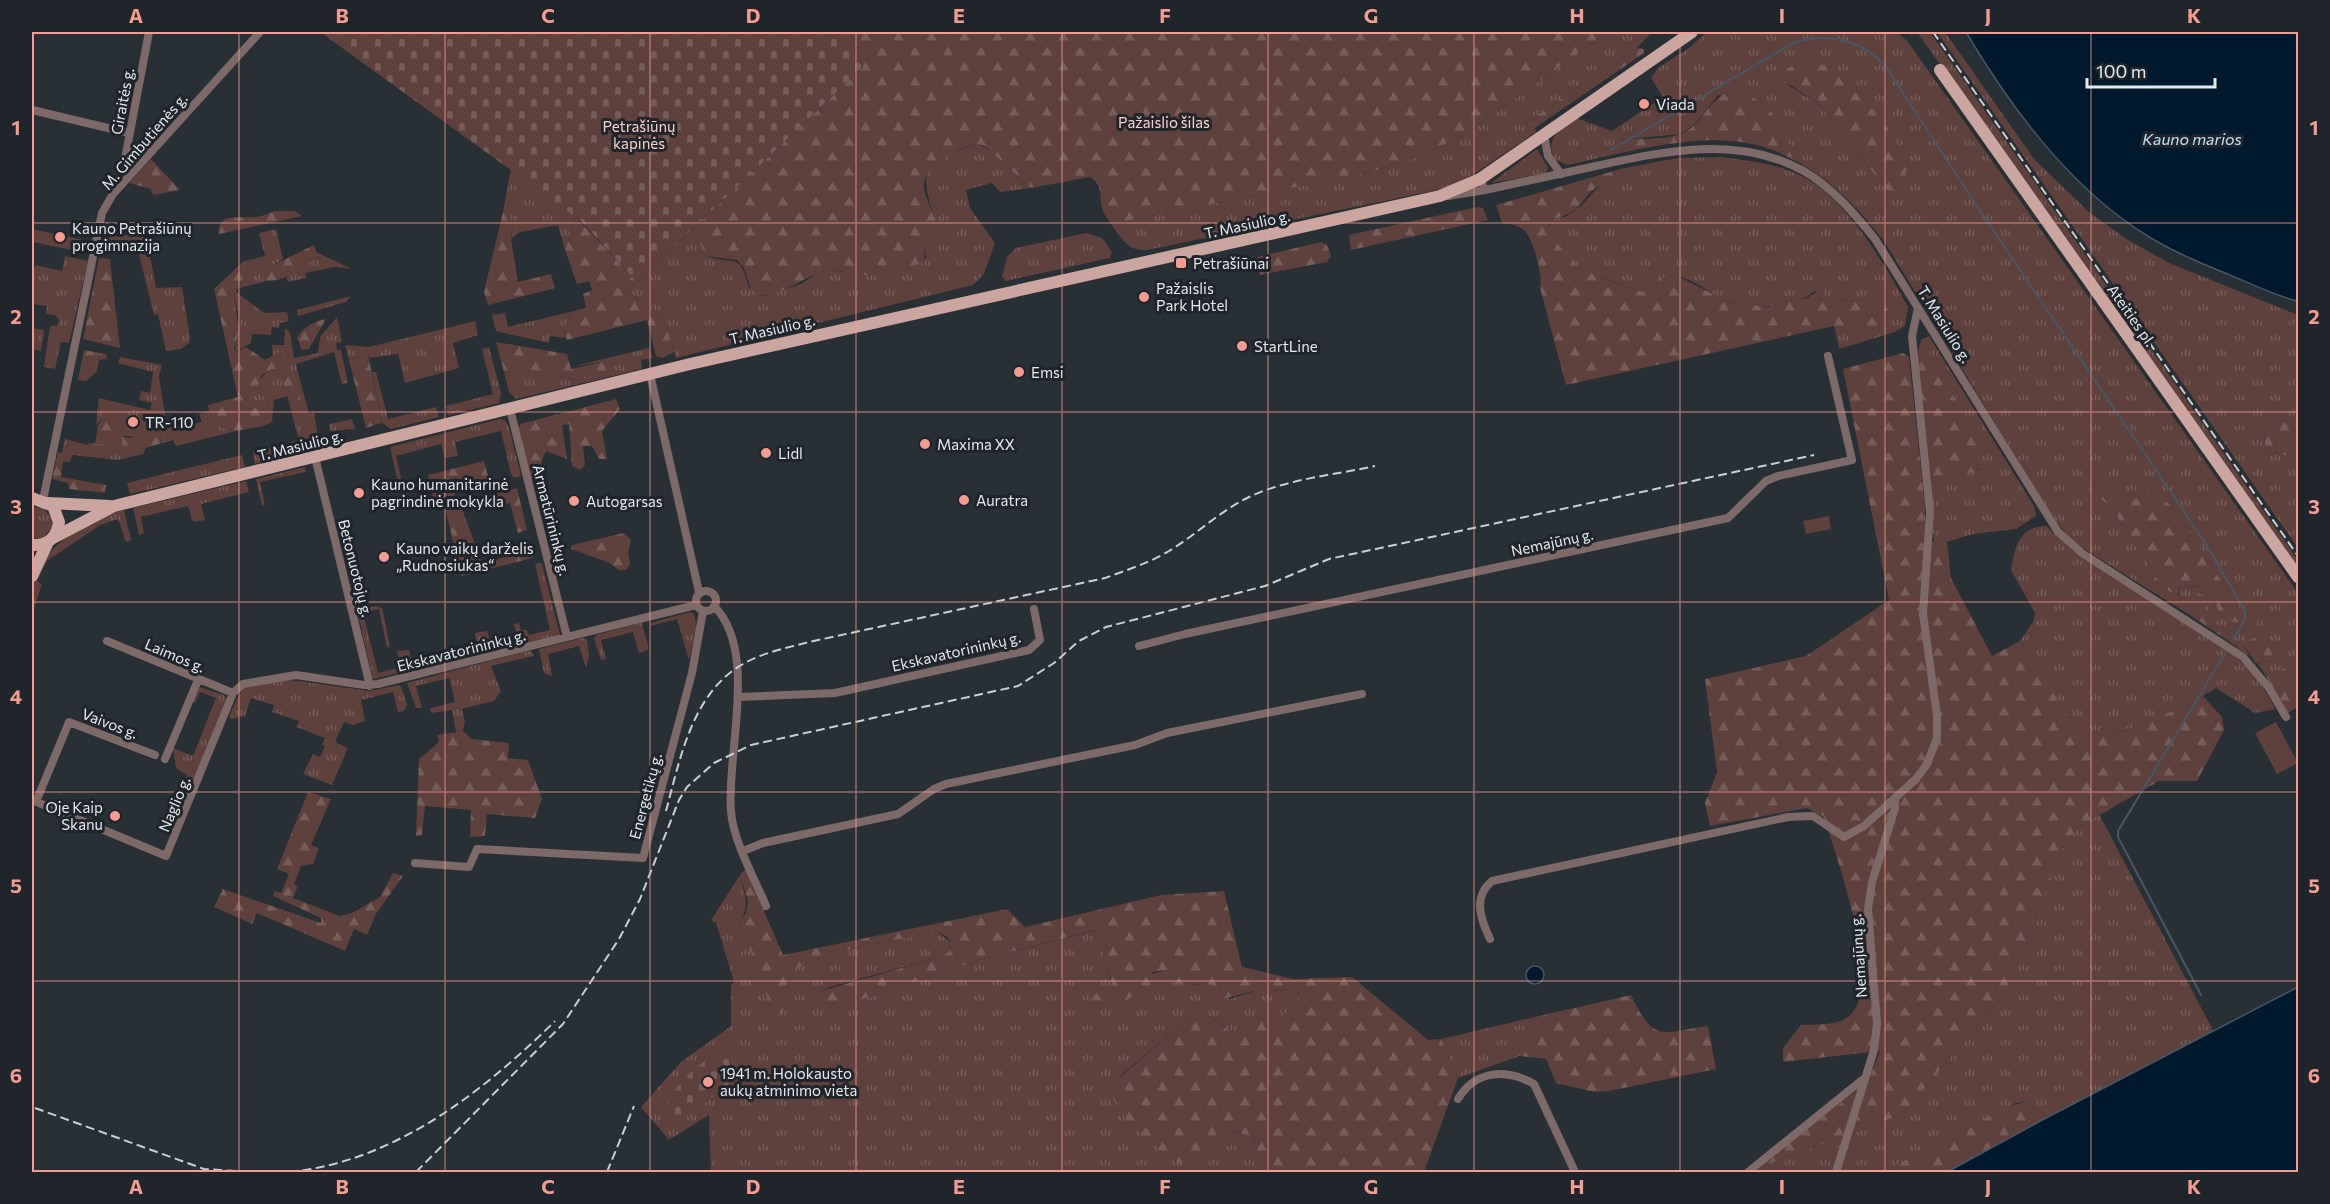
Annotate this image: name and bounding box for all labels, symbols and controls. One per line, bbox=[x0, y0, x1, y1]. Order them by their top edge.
text: A bbox=[129, 3, 143, 27]
text: B bbox=[335, 3, 349, 27]
text: C bbox=[541, 3, 555, 27]
text: D bbox=[746, 3, 760, 27]
text: E bbox=[953, 3, 965, 27]
text: F bbox=[1159, 3, 1171, 27]
text: G bbox=[1364, 3, 1378, 27]
text: H bbox=[1570, 3, 1585, 27]
text: I bbox=[1779, 3, 1785, 27]
text: J bbox=[1985, 3, 1991, 27]
text: K bbox=[2187, 3, 2201, 27]
scale bar bbox=[2087, 51, 2214, 89]
text: 100 m bbox=[2096, 60, 2146, 82]
street label: Giraitės g. bbox=[107, 66, 137, 136]
street label: M. Gimbutienės g. bbox=[97, 89, 191, 193]
place label: Viada bbox=[1656, 95, 1695, 113]
marker: Viada bbox=[1637, 97, 1651, 111]
park label: Pažaislio šilas bbox=[1118, 113, 1210, 131]
text: 1 bbox=[11, 115, 21, 139]
text: 1 bbox=[2309, 115, 2319, 139]
park label: Petrašiūnų kapinės bbox=[603, 117, 675, 152]
water label: Kauno marios bbox=[2142, 129, 2242, 148]
street label: T. Masiulio g. bbox=[1202, 206, 1292, 242]
place label: Kauno Petrašiūnų progimnazija bbox=[72, 219, 192, 254]
marker: Kauno Petrašiūnų progimnazija bbox=[53, 230, 67, 244]
place label: Petrašiūnai bbox=[1193, 254, 1269, 272]
marker: Petrašiūnai bbox=[1174, 256, 1188, 270]
place label: Pažaislis Park Hotel bbox=[1156, 279, 1228, 314]
street label: Ateities pl. bbox=[2104, 281, 2160, 349]
street label: T. Masiulio g. bbox=[1914, 282, 1976, 366]
marker: Pažaislis Park Hotel bbox=[1137, 290, 1151, 304]
text: 2 bbox=[10, 304, 22, 328]
text: 2 bbox=[2308, 304, 2320, 328]
street label: T. Masiulio g. bbox=[727, 310, 817, 348]
place label: StartLine bbox=[1254, 337, 1318, 355]
marker: StartLine bbox=[1235, 339, 1249, 353]
place label: Emsi bbox=[1031, 363, 1064, 381]
marker: Emsi bbox=[1012, 365, 1026, 379]
place label: TR-110 bbox=[145, 413, 194, 431]
marker: TR-110 bbox=[126, 415, 140, 429]
street label: T. Masiulio g. bbox=[256, 426, 344, 464]
place label: Maxima XX bbox=[937, 435, 1015, 453]
marker: Maxima XX bbox=[918, 437, 932, 451]
place label: Lidl bbox=[778, 444, 803, 462]
marker: Lidl bbox=[759, 446, 773, 460]
street label: Armatūrininkų g. bbox=[530, 463, 574, 577]
place label: Kauno humanitarinė pagrindinė mokykla bbox=[371, 475, 509, 510]
marker: Kauno humanitarinė pagrindinė mokykla bbox=[352, 486, 366, 500]
place label: Auratra bbox=[976, 491, 1028, 509]
place label: Autogarsas bbox=[586, 492, 663, 510]
marker: Auratra bbox=[957, 493, 971, 507]
text: 3 bbox=[10, 494, 22, 518]
marker: Autogarsas bbox=[567, 494, 581, 508]
text: 3 bbox=[2308, 494, 2320, 518]
street label: Betonuotojų g. bbox=[335, 517, 377, 619]
street label: Nemajūnų g. bbox=[1509, 524, 1595, 560]
place label: Kauno vaikų darželis „Rudnosiukas“ bbox=[396, 539, 534, 574]
marker: Kauno vaikų darželis „Rudnosiukas“ bbox=[377, 550, 391, 564]
street label: Ekskavatorininkų g. bbox=[395, 625, 527, 675]
street label: Ekskavatorininkų g. bbox=[890, 627, 1022, 675]
street label: Laimos g. bbox=[142, 634, 208, 676]
text: 4 bbox=[10, 684, 22, 708]
text: 4 bbox=[2308, 684, 2320, 708]
street label: Vaivos g. bbox=[79, 704, 141, 742]
street label: Energetikų g. bbox=[625, 751, 665, 841]
street label: Naglio g. bbox=[154, 774, 194, 834]
place label: Oje Kaip Skanu bbox=[45, 798, 103, 833]
marker: Oje Kaip Skanu bbox=[108, 809, 122, 823]
text: 5 bbox=[10, 873, 22, 897]
text: 5 bbox=[2308, 873, 2320, 897]
street label: Nemajūnų g. bbox=[1846, 914, 1870, 998]
text: 6 bbox=[10, 1063, 22, 1087]
text: 6 bbox=[2308, 1063, 2320, 1087]
place label: 1941 m. Holokausto aukų atminimo vieta bbox=[720, 1064, 857, 1099]
marker: 1941 m. Holokausto aukų atminimo vieta bbox=[701, 1075, 715, 1089]
text: A bbox=[129, 1174, 143, 1198]
text: B bbox=[335, 1174, 349, 1198]
text: C bbox=[541, 1174, 555, 1198]
text: D bbox=[746, 1174, 760, 1198]
text: E bbox=[953, 1174, 965, 1198]
text: F bbox=[1159, 1174, 1171, 1198]
text: G bbox=[1364, 1174, 1378, 1198]
text: H bbox=[1570, 1174, 1585, 1198]
text: I bbox=[1779, 1174, 1785, 1198]
text: J bbox=[1985, 1174, 1991, 1198]
text: K bbox=[2187, 1174, 2201, 1198]

